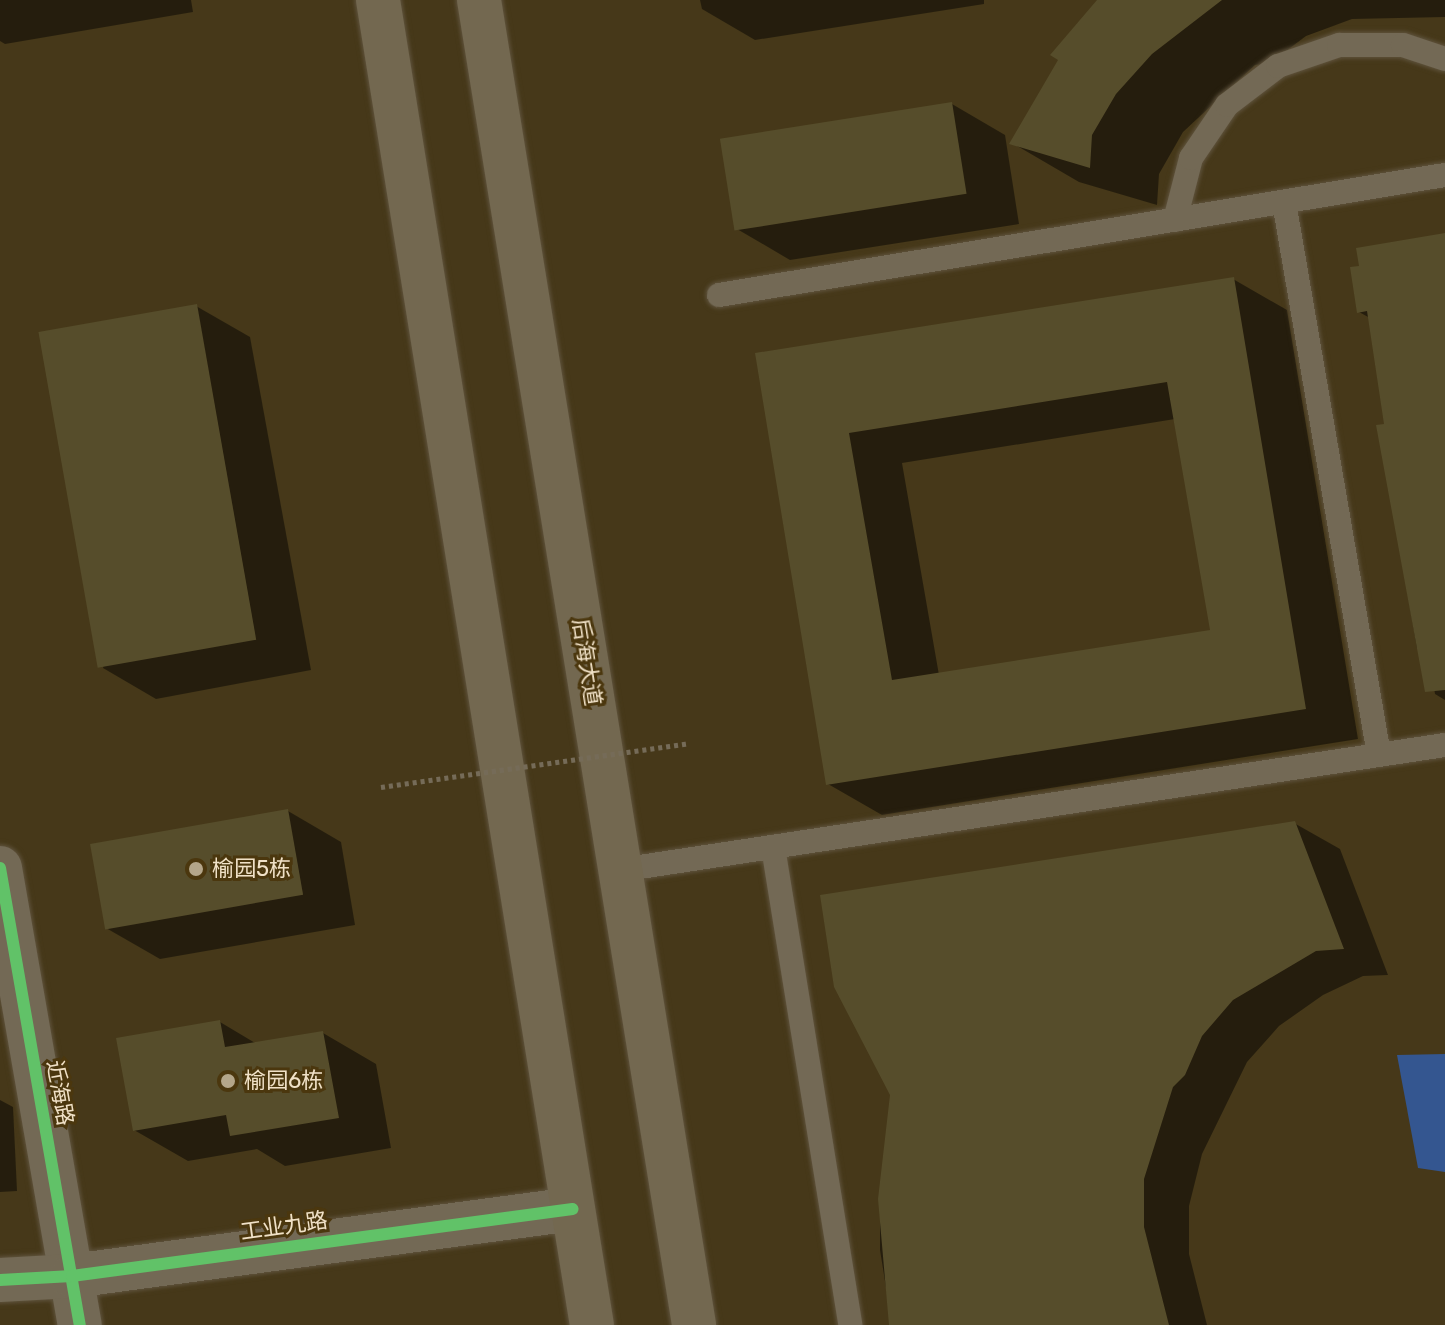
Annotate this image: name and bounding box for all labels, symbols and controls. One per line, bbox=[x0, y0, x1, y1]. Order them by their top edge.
street label: 后海大道 bbox=[567, 616, 607, 708]
place label: 榆园5栋 bbox=[212, 856, 291, 882]
marker: 榆园5栋 bbox=[187, 860, 205, 878]
street label: 近海路 bbox=[41, 1058, 79, 1128]
place label: 榆园6栋 bbox=[244, 1068, 323, 1094]
marker: 榆园6栋 bbox=[219, 1072, 237, 1090]
street label: 工业九路 bbox=[239, 1207, 329, 1245]

